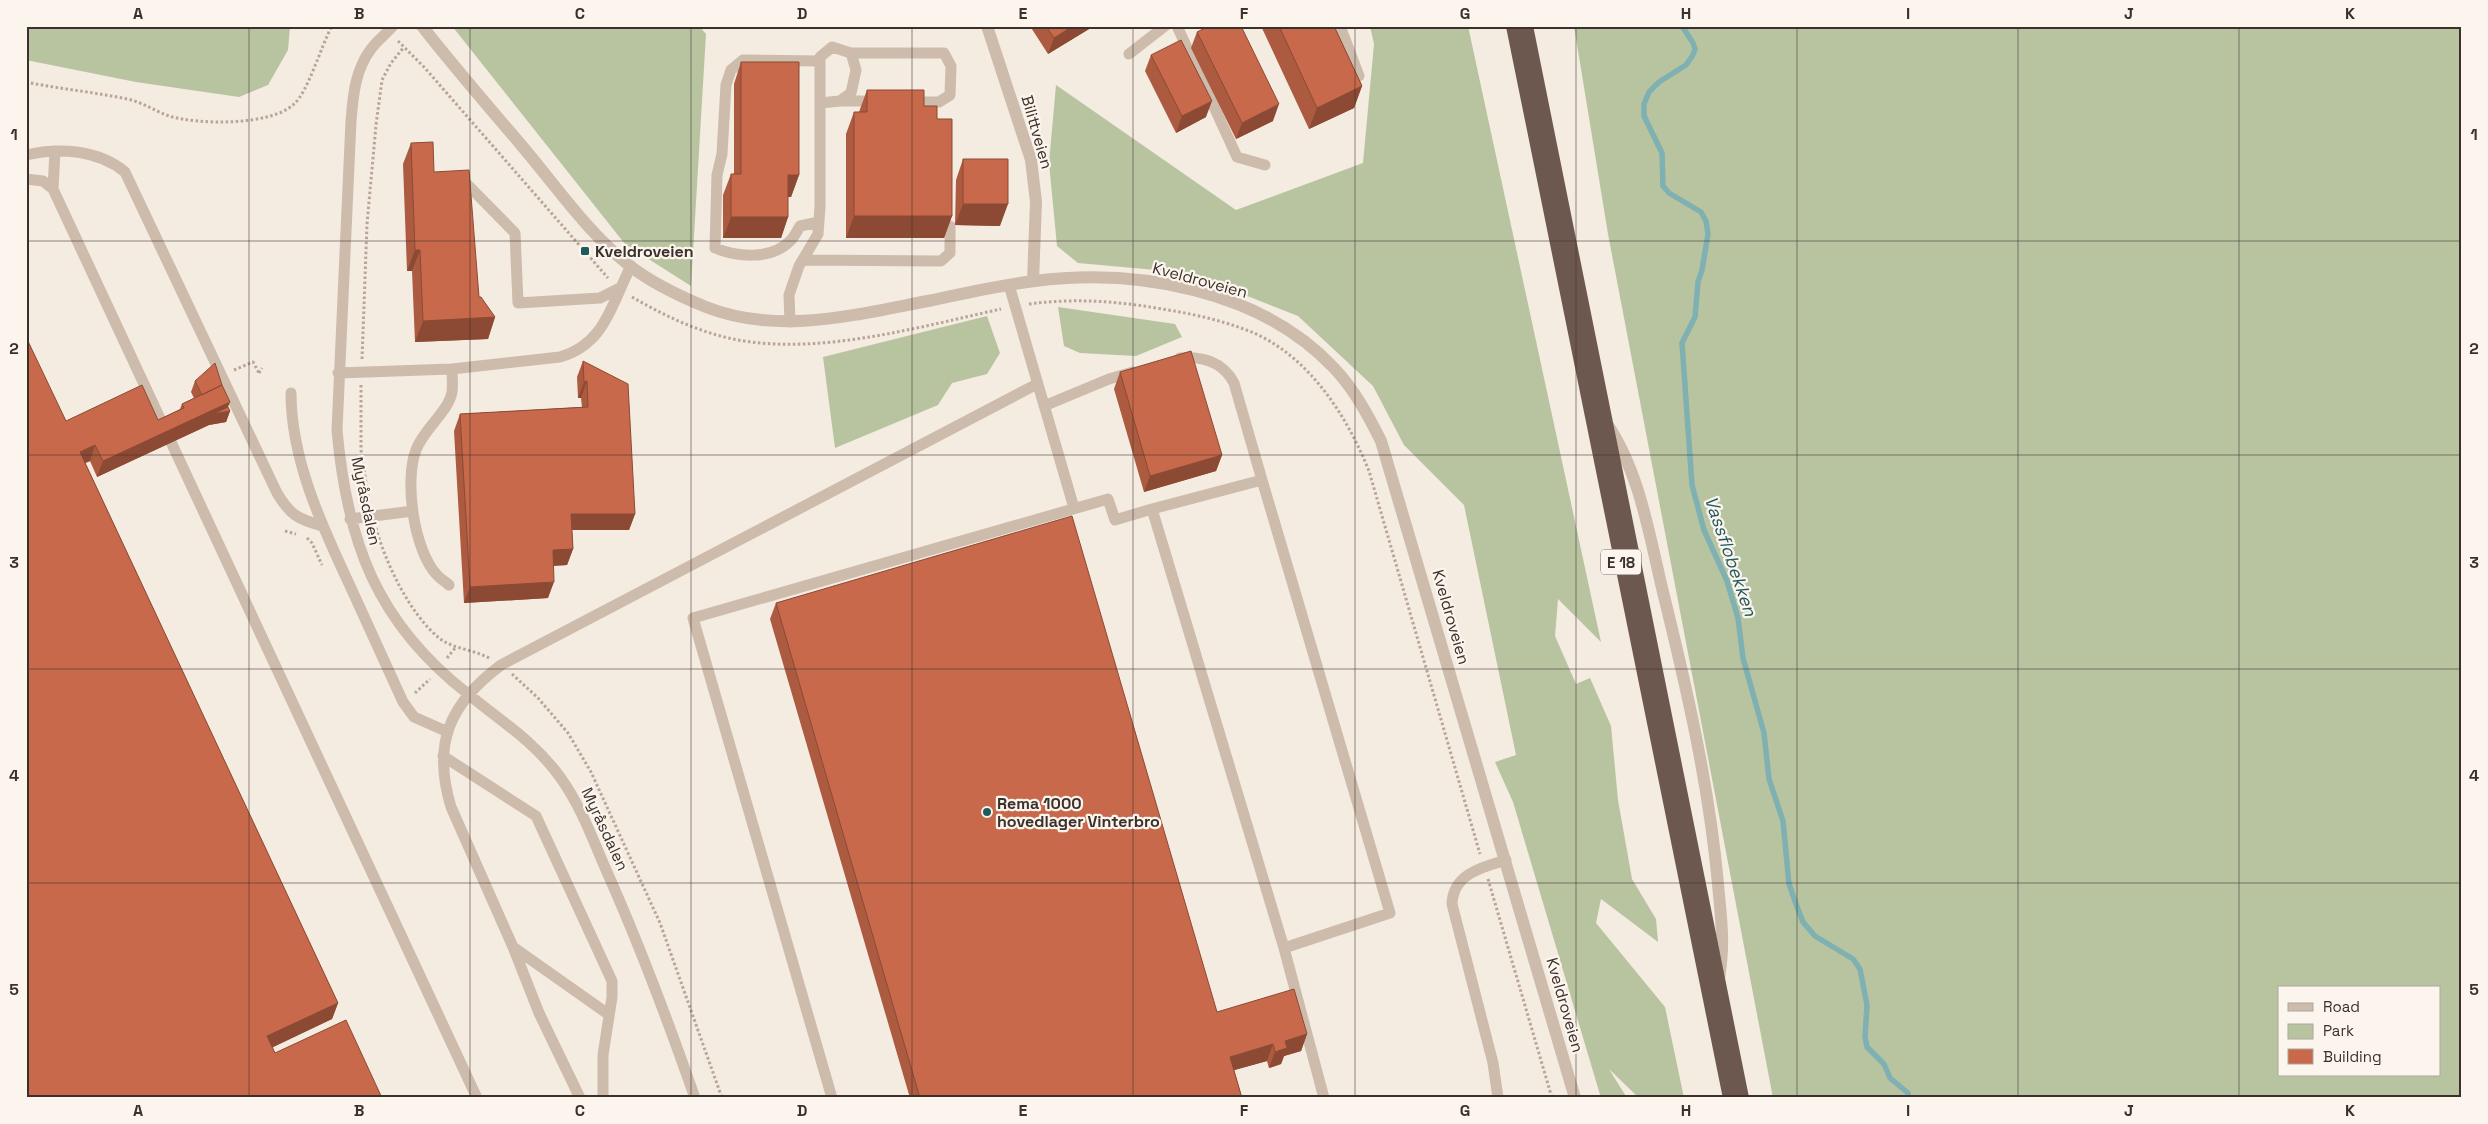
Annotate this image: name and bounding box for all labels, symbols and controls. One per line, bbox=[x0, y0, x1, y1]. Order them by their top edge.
text: A bbox=[133, 3, 143, 24]
text: B bbox=[354, 3, 364, 24]
text: C bbox=[575, 3, 585, 24]
text: D bbox=[797, 3, 807, 24]
text: E bbox=[1019, 3, 1028, 24]
text: F bbox=[1240, 3, 1249, 24]
text: G bbox=[1460, 3, 1470, 24]
text: H bbox=[1681, 3, 1691, 24]
text: I bbox=[1906, 3, 1910, 24]
text: J bbox=[2124, 3, 2134, 24]
text: K bbox=[2345, 3, 2355, 24]
street label: Bilittveien bbox=[1016, 93, 1058, 171]
text: 1 bbox=[10, 124, 18, 145]
text: 1 bbox=[2470, 124, 2478, 145]
place label: Kveldroveien bbox=[595, 241, 694, 262]
marker: Kveldroveien bbox=[579, 245, 591, 257]
street label: Kveldroveien bbox=[1150, 257, 1250, 303]
text: 2 bbox=[9, 338, 19, 359]
text: 2 bbox=[2469, 338, 2479, 359]
street label: Myråsdalen bbox=[346, 455, 386, 547]
water label: Vassflobekken bbox=[1700, 493, 1763, 620]
road number: E 18 bbox=[1601, 550, 1641, 574]
text: 3 bbox=[9, 552, 19, 573]
text: 3 bbox=[2469, 552, 2479, 573]
street label: Kveldroveien bbox=[1427, 567, 1475, 667]
text: 4 bbox=[9, 765, 19, 786]
text: 4 bbox=[2469, 765, 2479, 786]
street label: Myråsdalen bbox=[577, 784, 633, 874]
place label: Rema 1000 hovedlager Vinterbro bbox=[997, 793, 1160, 832]
marker: Rema 1000 hovedlager Vinterbro bbox=[981, 806, 993, 818]
street label: Kveldroveien bbox=[1541, 955, 1589, 1055]
text: 5 bbox=[9, 979, 19, 1000]
text: 5 bbox=[2469, 979, 2479, 1000]
legend bbox=[2278, 986, 2440, 1076]
text: Road bbox=[2323, 997, 2360, 1016]
text: Park bbox=[2323, 1021, 2354, 1040]
text: Building bbox=[2323, 1047, 2382, 1066]
text: A bbox=[133, 1100, 143, 1121]
text: B bbox=[354, 1100, 364, 1121]
text: C bbox=[575, 1100, 585, 1121]
text: D bbox=[797, 1100, 807, 1121]
text: E bbox=[1019, 1100, 1028, 1121]
text: F bbox=[1240, 1100, 1249, 1121]
text: G bbox=[1460, 1100, 1470, 1121]
text: H bbox=[1681, 1100, 1691, 1121]
text: I bbox=[1906, 1100, 1910, 1121]
text: J bbox=[2124, 1100, 2134, 1121]
text: K bbox=[2345, 1100, 2355, 1121]

